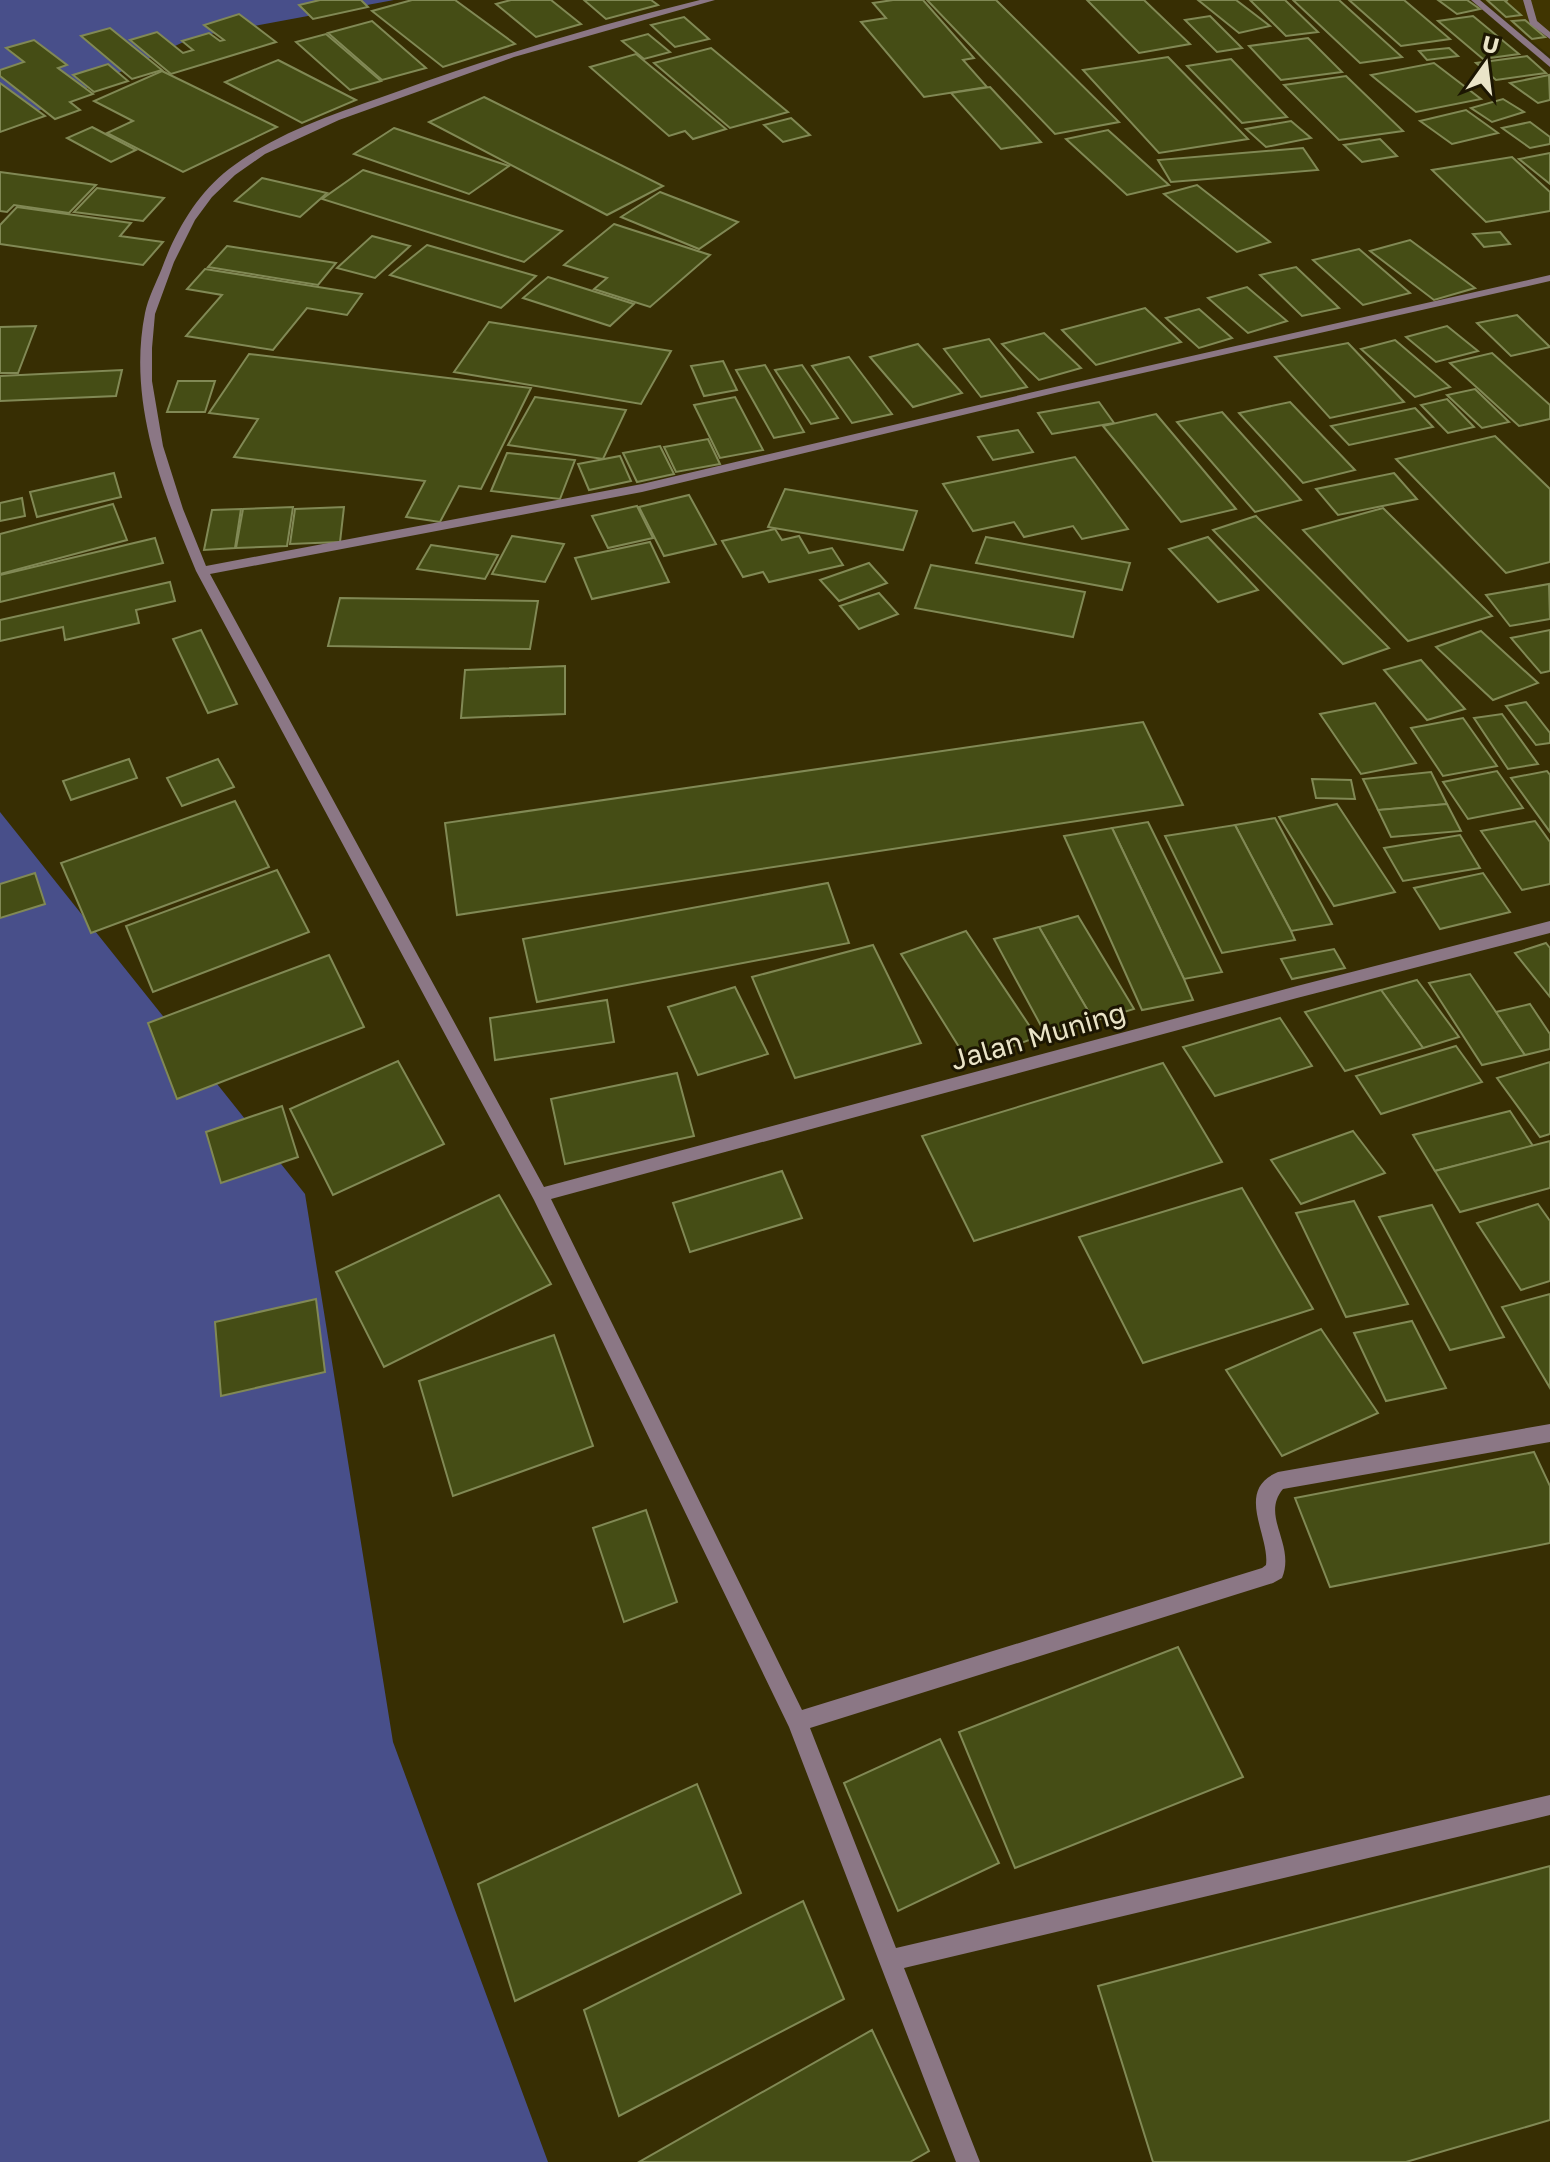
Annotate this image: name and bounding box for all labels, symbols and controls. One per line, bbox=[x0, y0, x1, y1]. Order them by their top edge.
north arrow bbox=[1446, 24, 1526, 104]
text: U bbox=[1480, 29, 1502, 59]
street label: Jalan Muning bbox=[947, 995, 1129, 1076]

